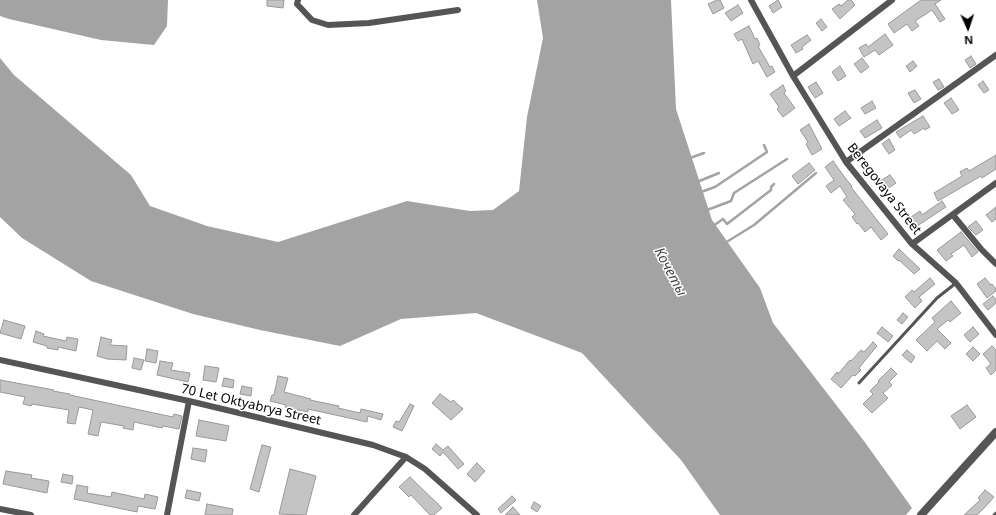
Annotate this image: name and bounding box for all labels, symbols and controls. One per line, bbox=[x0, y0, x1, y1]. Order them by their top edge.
north arrow bbox=[948, 8, 988, 48]
text: N bbox=[964, 33, 974, 48]
street label: Beregovaya Street bbox=[844, 140, 924, 238]
water label: Кочеты bbox=[650, 245, 690, 299]
street label: 70 Let Oktyabrya Street bbox=[180, 381, 322, 429]

